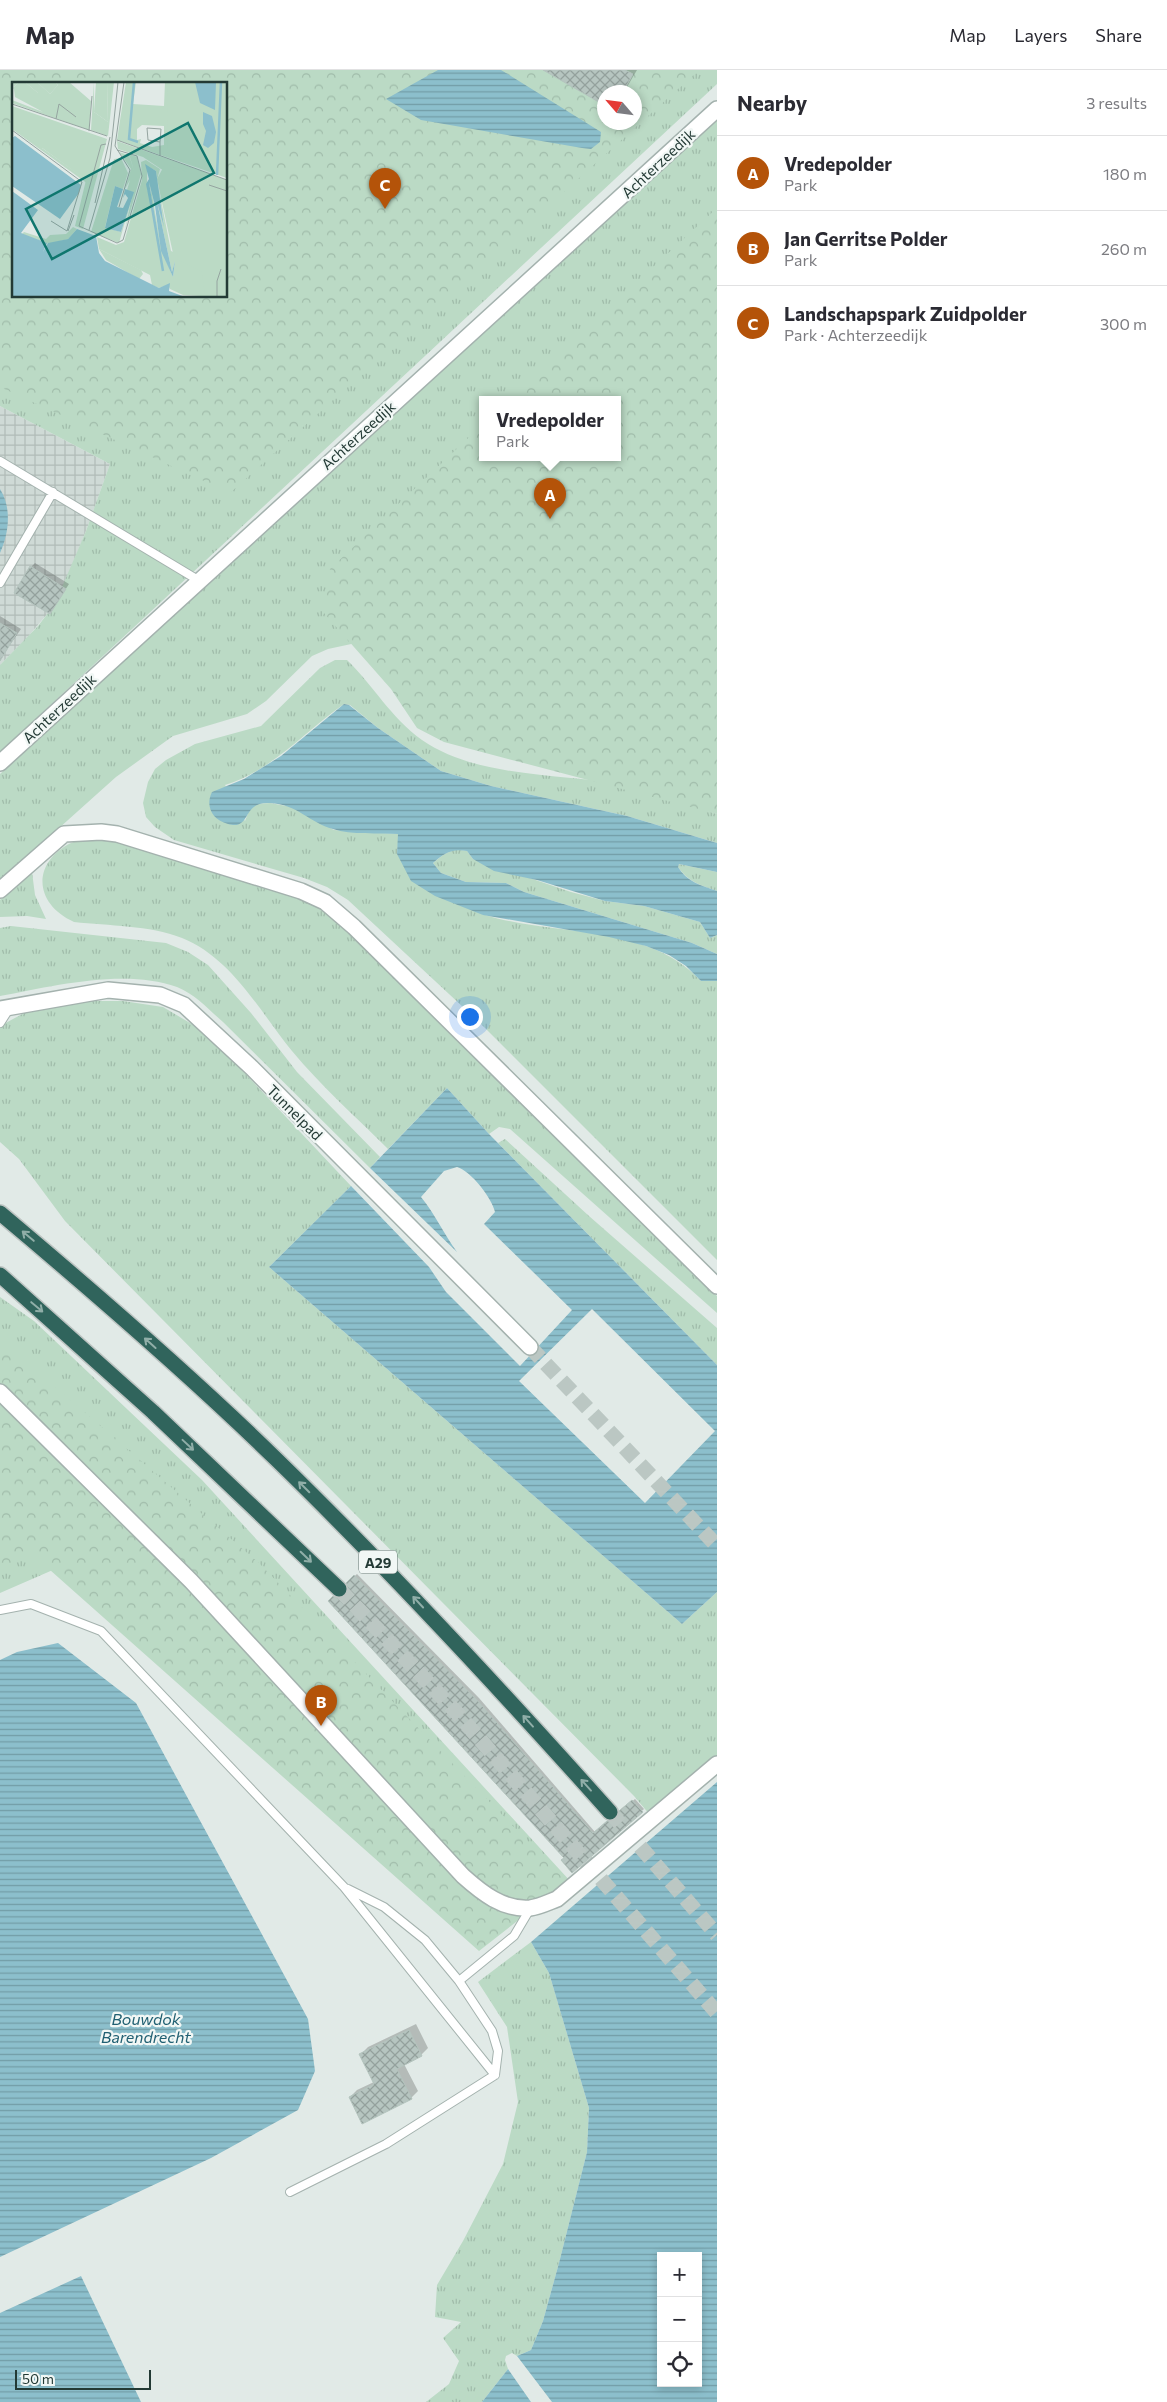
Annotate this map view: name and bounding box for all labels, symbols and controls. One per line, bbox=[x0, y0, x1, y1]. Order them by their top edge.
text: Map bbox=[25, 20, 75, 49]
text: Map bbox=[949, 24, 986, 46]
text: Layers bbox=[1014, 24, 1067, 46]
text: Share bbox=[1095, 24, 1142, 46]
inset map bbox=[12, 82, 228, 298]
north arrow bbox=[597, 85, 642, 130]
text: Nearby bbox=[737, 90, 807, 115]
text: 3 results bbox=[1086, 93, 1147, 112]
street label: Achterzeedijk bbox=[618, 124, 698, 202]
text: Vredepolder bbox=[784, 152, 892, 175]
text: A bbox=[747, 164, 759, 183]
text: 180 m bbox=[1103, 164, 1147, 183]
pin: C bbox=[369, 168, 401, 209]
text: Park bbox=[784, 175, 817, 194]
text: Jan Gerritse Polder bbox=[784, 227, 948, 250]
text: B bbox=[748, 239, 758, 258]
text: 260 m bbox=[1101, 239, 1147, 258]
text: Park bbox=[784, 250, 817, 269]
text: Landschapspark Zuidpolder bbox=[784, 302, 1027, 325]
text: C bbox=[748, 314, 758, 333]
text: 300 m bbox=[1100, 314, 1147, 333]
text: Park · Achterzeedijk bbox=[784, 325, 927, 344]
popup bbox=[479, 396, 621, 461]
street label: Achterzeedijk bbox=[317, 397, 399, 473]
text: Vredepolder bbox=[496, 408, 604, 431]
text: Park bbox=[496, 431, 529, 450]
pin: A bbox=[534, 478, 566, 519]
street label: Achterzeedijk bbox=[19, 669, 99, 747]
your location bbox=[457, 1004, 483, 1030]
street label: Tunnelpad bbox=[264, 1081, 326, 1143]
one-way arrow bbox=[22, 1231, 35, 1242]
one-way arrow bbox=[30, 1301, 43, 1312]
one-way arrow bbox=[144, 1337, 157, 1349]
one-way arrow bbox=[182, 1439, 195, 1451]
one-way arrow bbox=[298, 1480, 310, 1493]
road number: A29 bbox=[359, 1550, 397, 1574]
one-way arrow bbox=[300, 1551, 312, 1563]
one-way arrow bbox=[412, 1596, 424, 1609]
pin: B bbox=[305, 1685, 337, 1726]
one-way arrow bbox=[522, 1715, 534, 1728]
one-way arrow bbox=[580, 1778, 591, 1791]
water label: Bouwdok Barendrecht bbox=[101, 2009, 191, 2046]
map controls bbox=[657, 2252, 702, 2387]
button: + bbox=[657, 2252, 702, 2297]
button: − bbox=[657, 2297, 702, 2342]
button: locate bbox=[657, 2342, 702, 2387]
scale bar bbox=[15, 2367, 151, 2390]
text: 50 m bbox=[22, 2370, 54, 2387]

